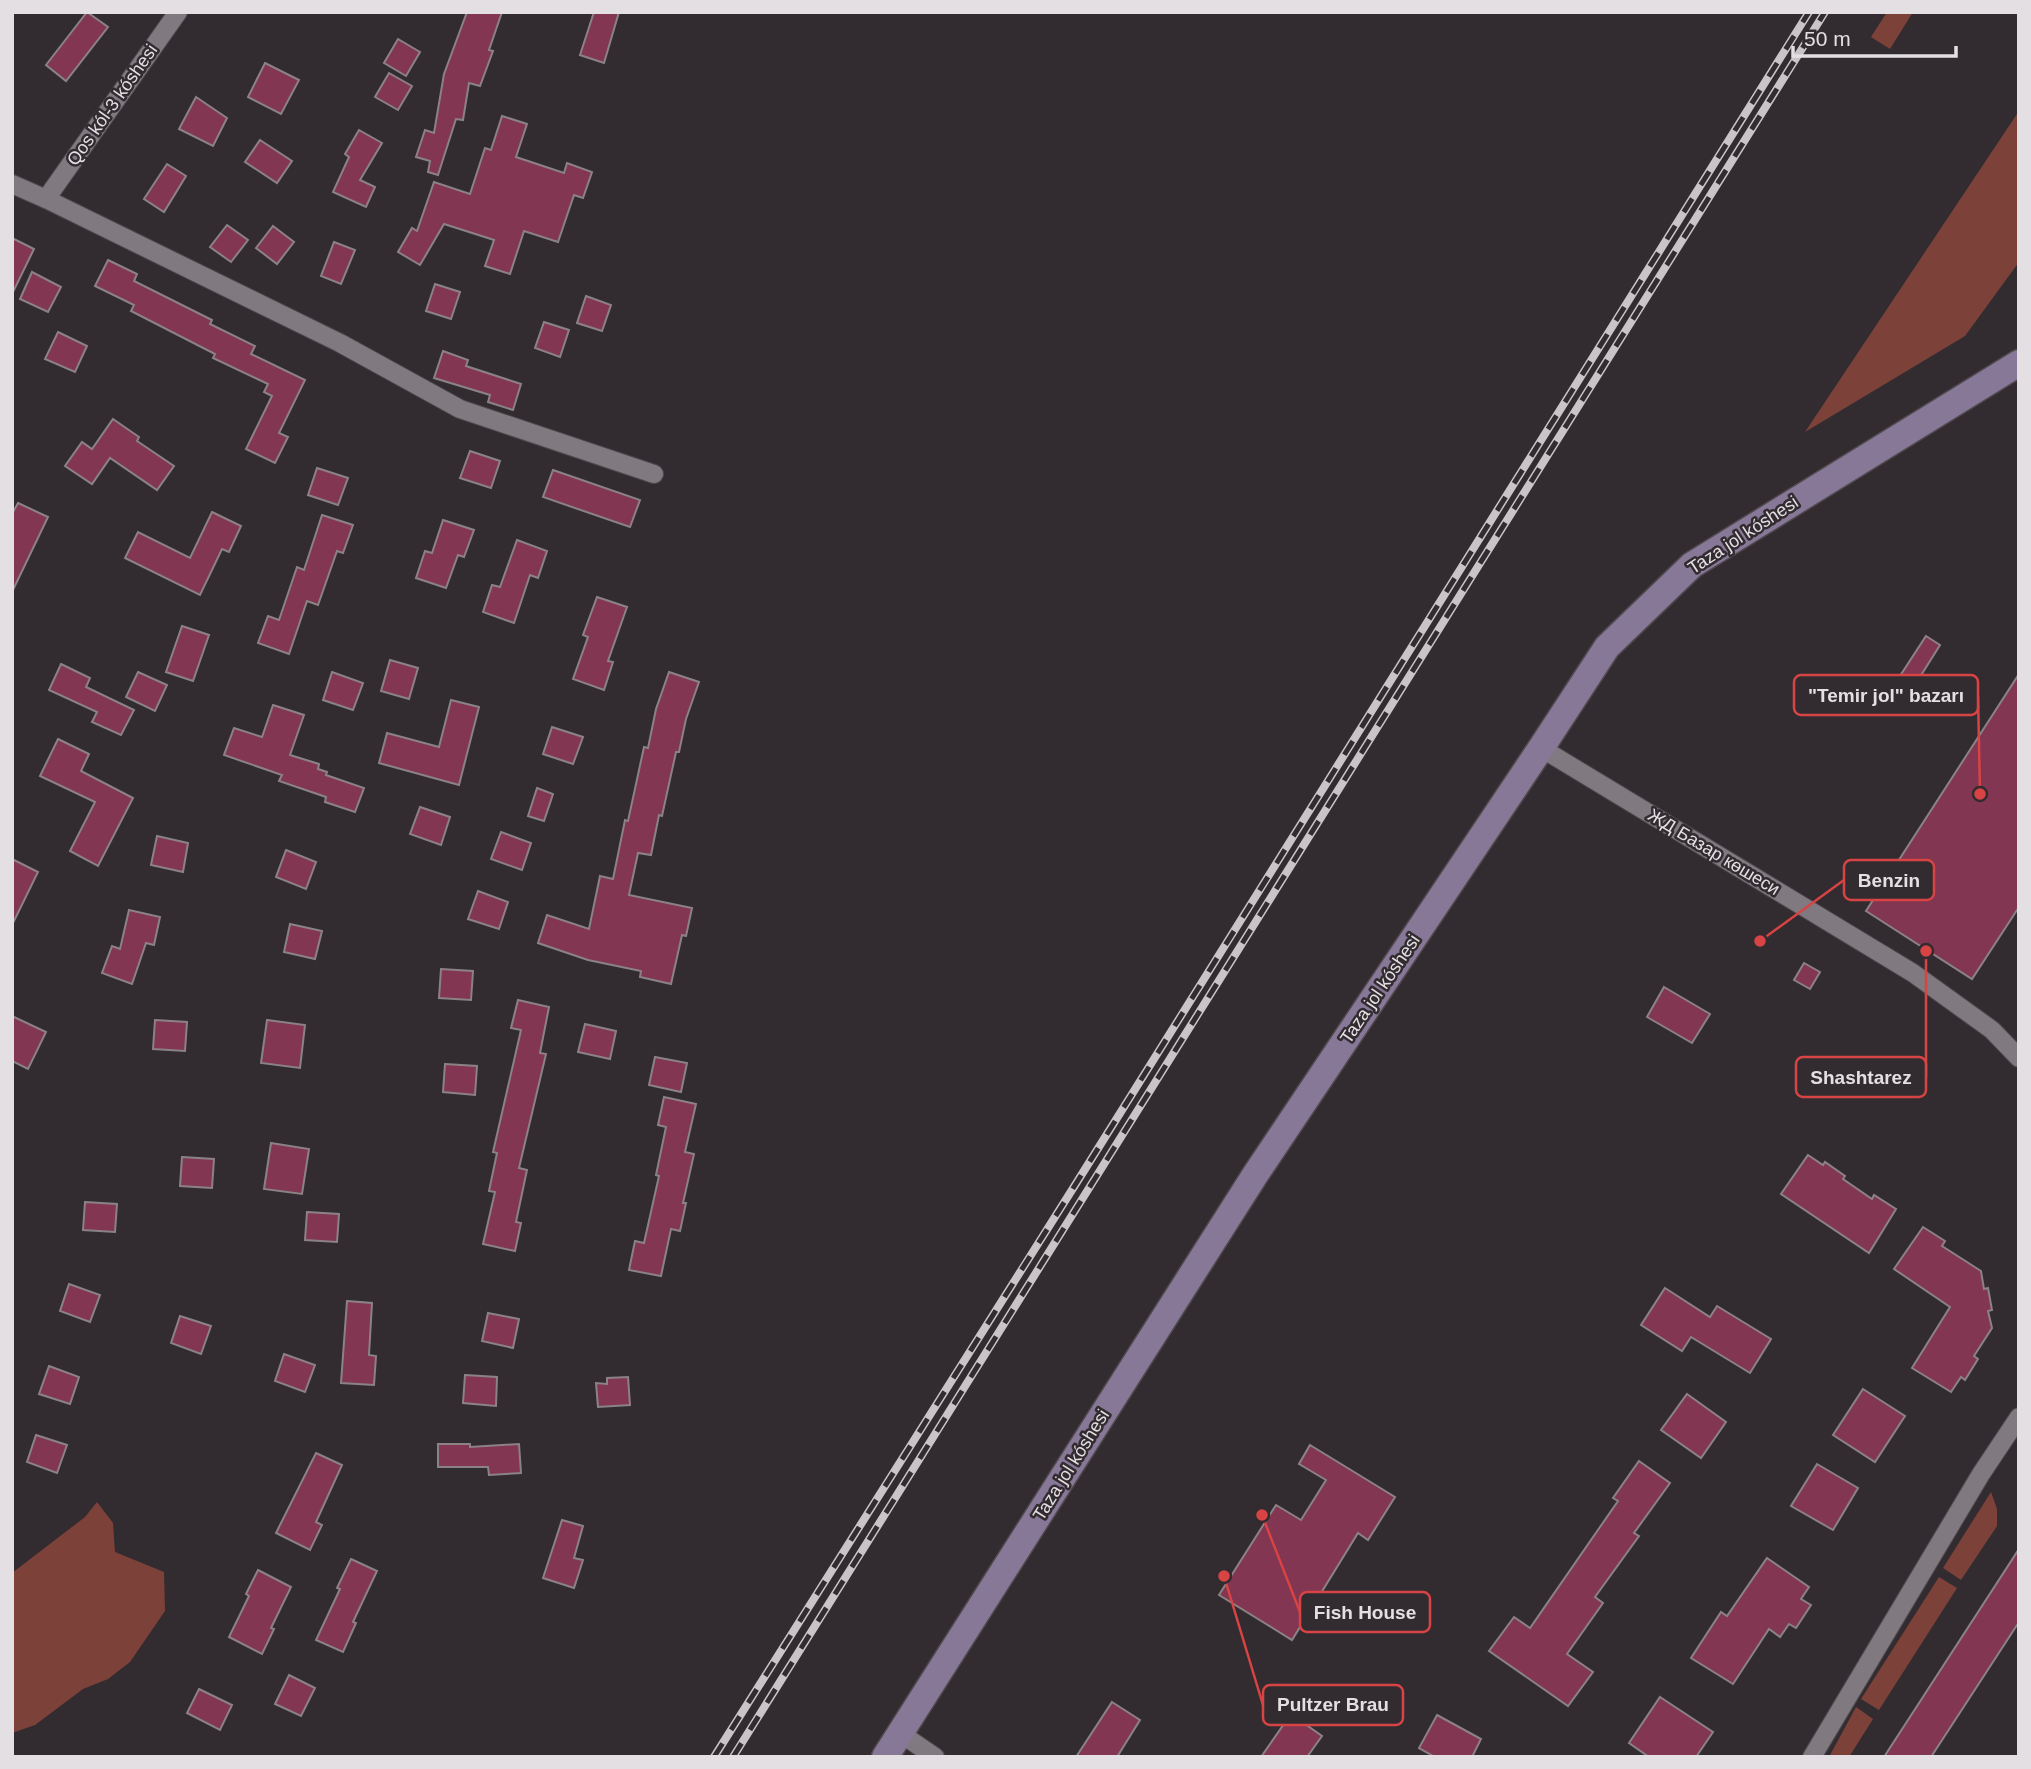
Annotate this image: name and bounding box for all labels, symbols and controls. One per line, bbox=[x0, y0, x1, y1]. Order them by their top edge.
scale bar bbox=[1793, 14, 1956, 58]
text: 50 m bbox=[1804, 27, 1851, 50]
street label: Qos kól-3 kóshesi bbox=[63, 41, 161, 169]
street label: Taza jol kóshesi bbox=[1684, 492, 1802, 578]
callout: "Temir jol" bazarı bbox=[1794, 675, 1978, 715]
text: "Temir jol" bazarı bbox=[1808, 685, 1964, 706]
street label: ЖД Базар көшеси bbox=[1645, 805, 1783, 899]
callout: Benzin bbox=[1844, 860, 1934, 900]
text: Benzin bbox=[1858, 870, 1920, 891]
street label: Taza jol kóshesi bbox=[1336, 931, 1424, 1047]
callout: Shashtarez bbox=[1796, 1057, 1926, 1097]
text: Shashtarez bbox=[1810, 1067, 1912, 1088]
street label: Taza jol kóshesi bbox=[1029, 1406, 1113, 1524]
callout: Fish House bbox=[1300, 1592, 1430, 1632]
text: Fish House bbox=[1314, 1602, 1416, 1623]
callout: Pultzer Brau bbox=[1263, 1685, 1403, 1725]
text: Pultzer Brau bbox=[1277, 1694, 1389, 1715]

